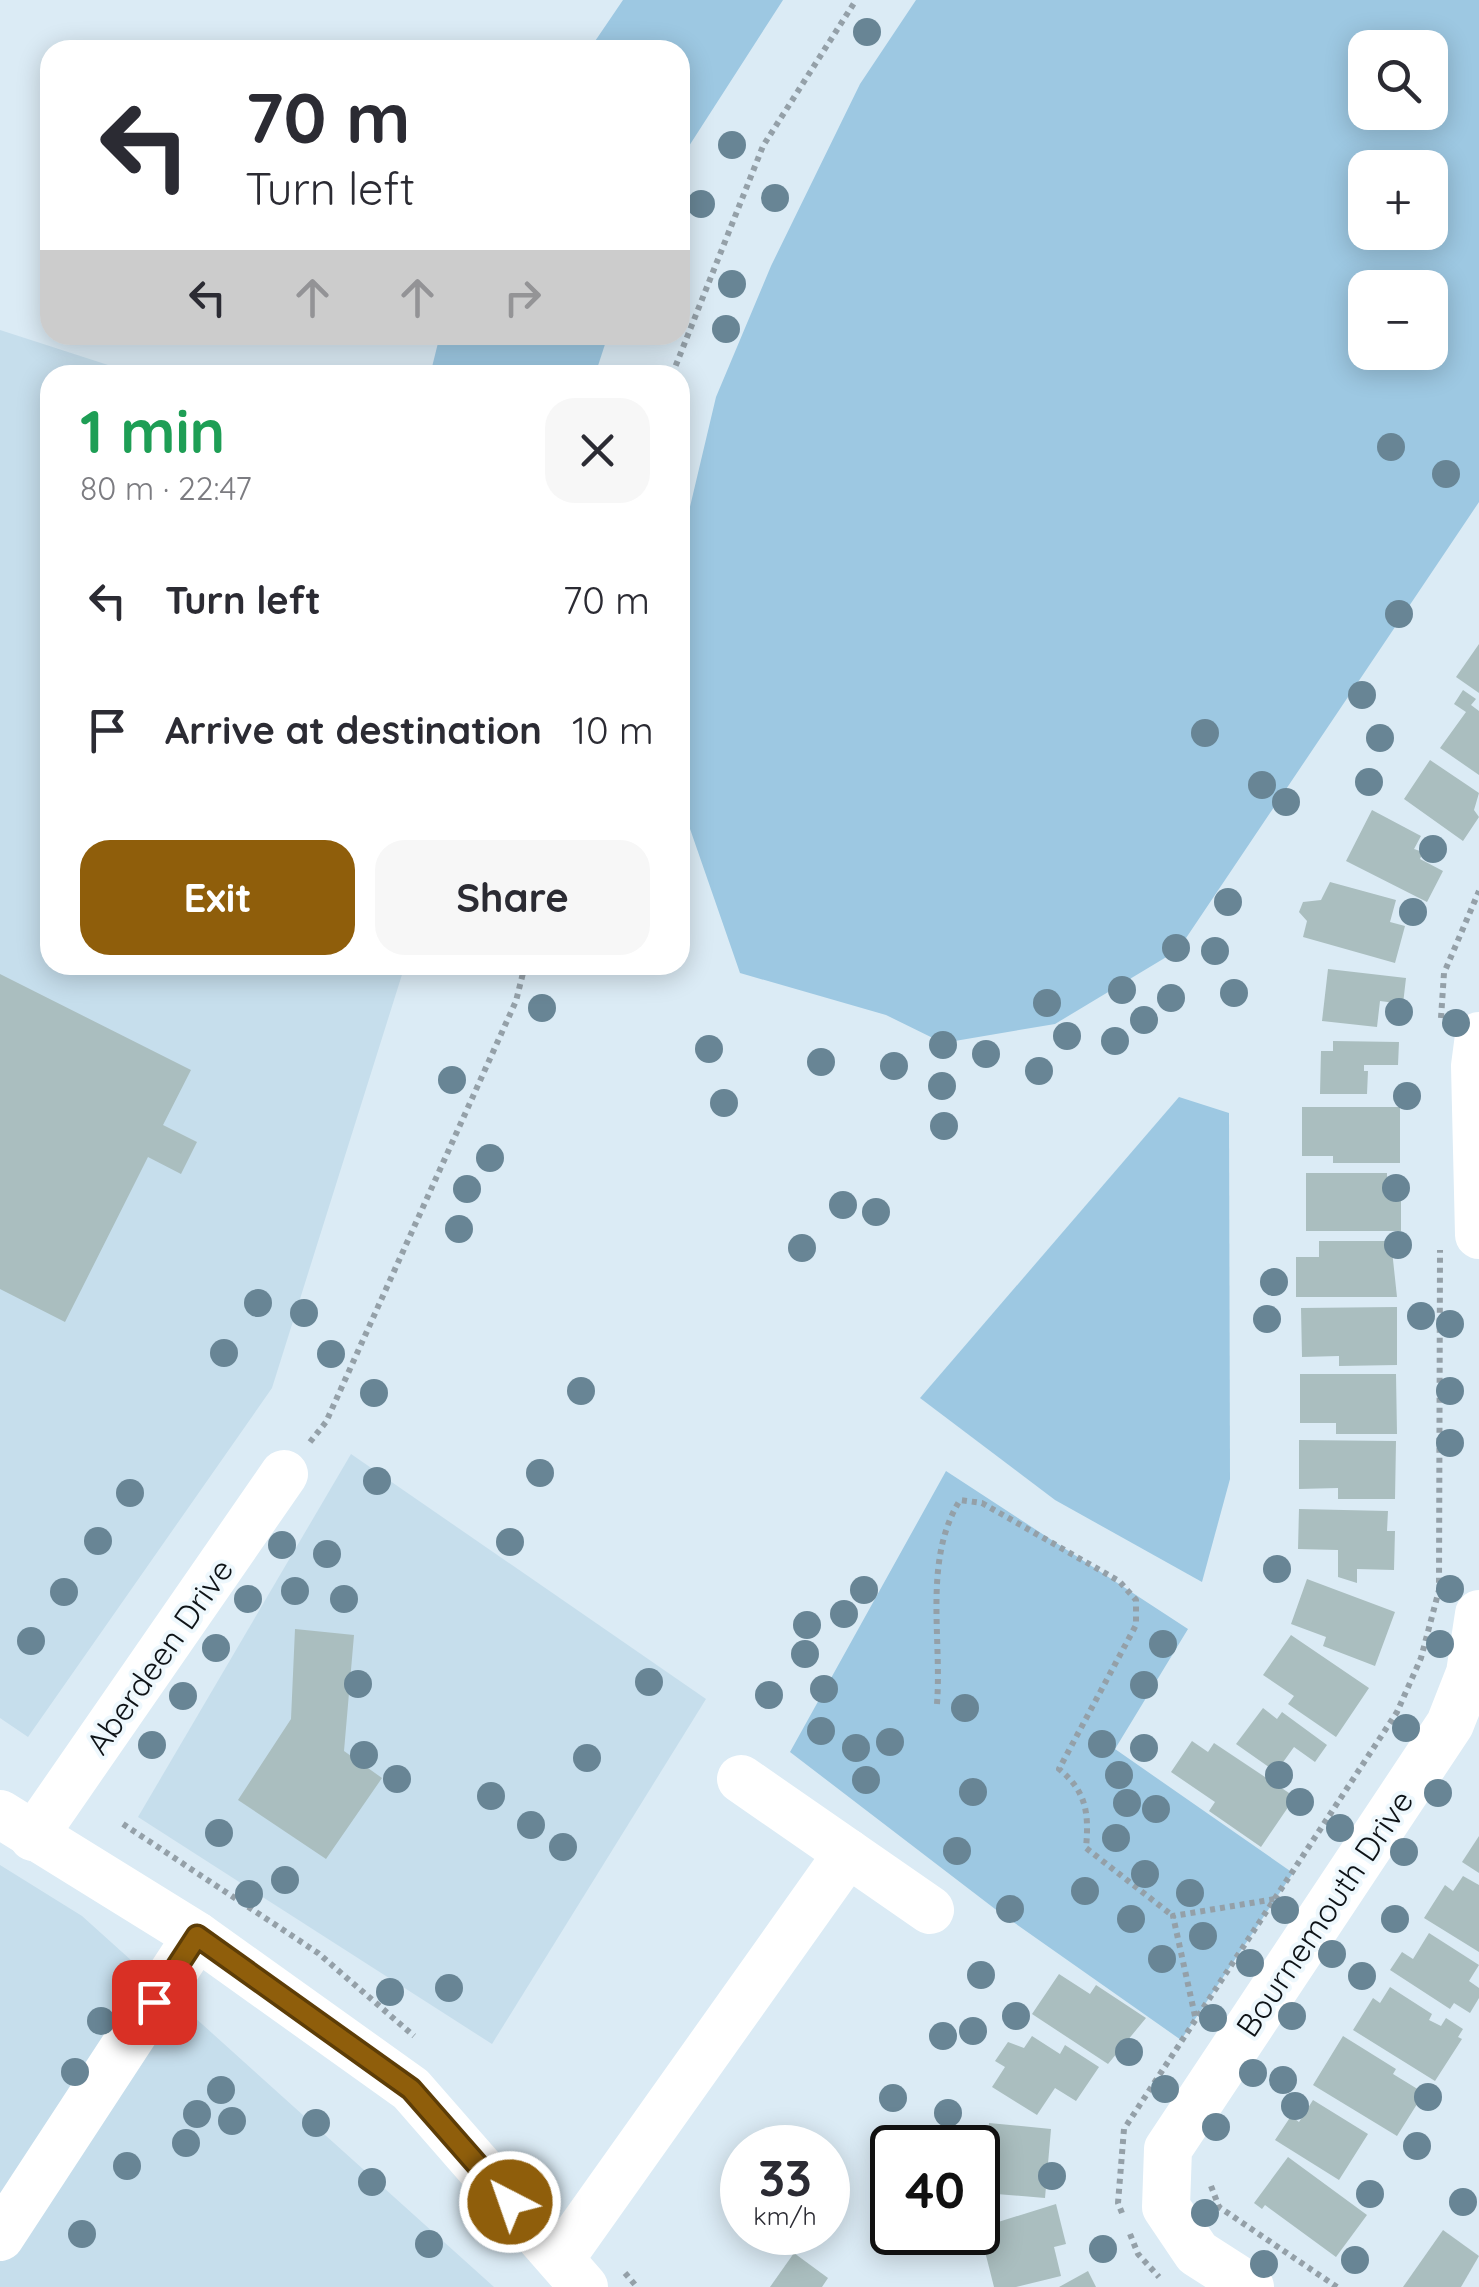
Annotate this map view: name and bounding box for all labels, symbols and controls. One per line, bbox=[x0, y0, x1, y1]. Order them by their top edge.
map controls bbox=[1348, 30, 1448, 370]
button: search bbox=[1348, 30, 1448, 130]
text: 70 m bbox=[245, 73, 411, 161]
icon: left bbox=[80, 80, 210, 210]
button: + bbox=[1348, 150, 1448, 250]
text: Turn left bbox=[245, 160, 415, 216]
icon: left bbox=[180, 270, 235, 325]
icon: ahead bbox=[285, 270, 340, 325]
icon: ahead bbox=[390, 270, 445, 325]
icon: right bbox=[495, 270, 550, 325]
button: − bbox=[1348, 270, 1448, 370]
text: 1 min bbox=[80, 393, 225, 468]
button: close bbox=[545, 398, 650, 503]
text: 80 m · 22:47 bbox=[80, 468, 252, 508]
icon: left bbox=[80, 573, 135, 628]
text: Turn left bbox=[165, 576, 321, 624]
text: 70 m bbox=[563, 576, 650, 624]
icon: arrive bbox=[80, 703, 135, 758]
text: Arrive at destination bbox=[165, 706, 542, 754]
text: 10 m bbox=[572, 706, 654, 754]
button: Exit bbox=[80, 840, 355, 955]
button: Share bbox=[375, 840, 650, 955]
street label: Aberdeen Drive bbox=[77, 1550, 241, 1762]
street label: Bournemouth Drive bbox=[1227, 1782, 1421, 2044]
pin bbox=[112, 1960, 197, 2045]
icon: arrive bbox=[127, 1975, 182, 2030]
speed limit sign: 40 bbox=[870, 2125, 1000, 2255]
text: 33 bbox=[758, 2146, 812, 2209]
position arrow bbox=[458, 2150, 562, 2254]
text: km/h bbox=[753, 2200, 817, 2231]

